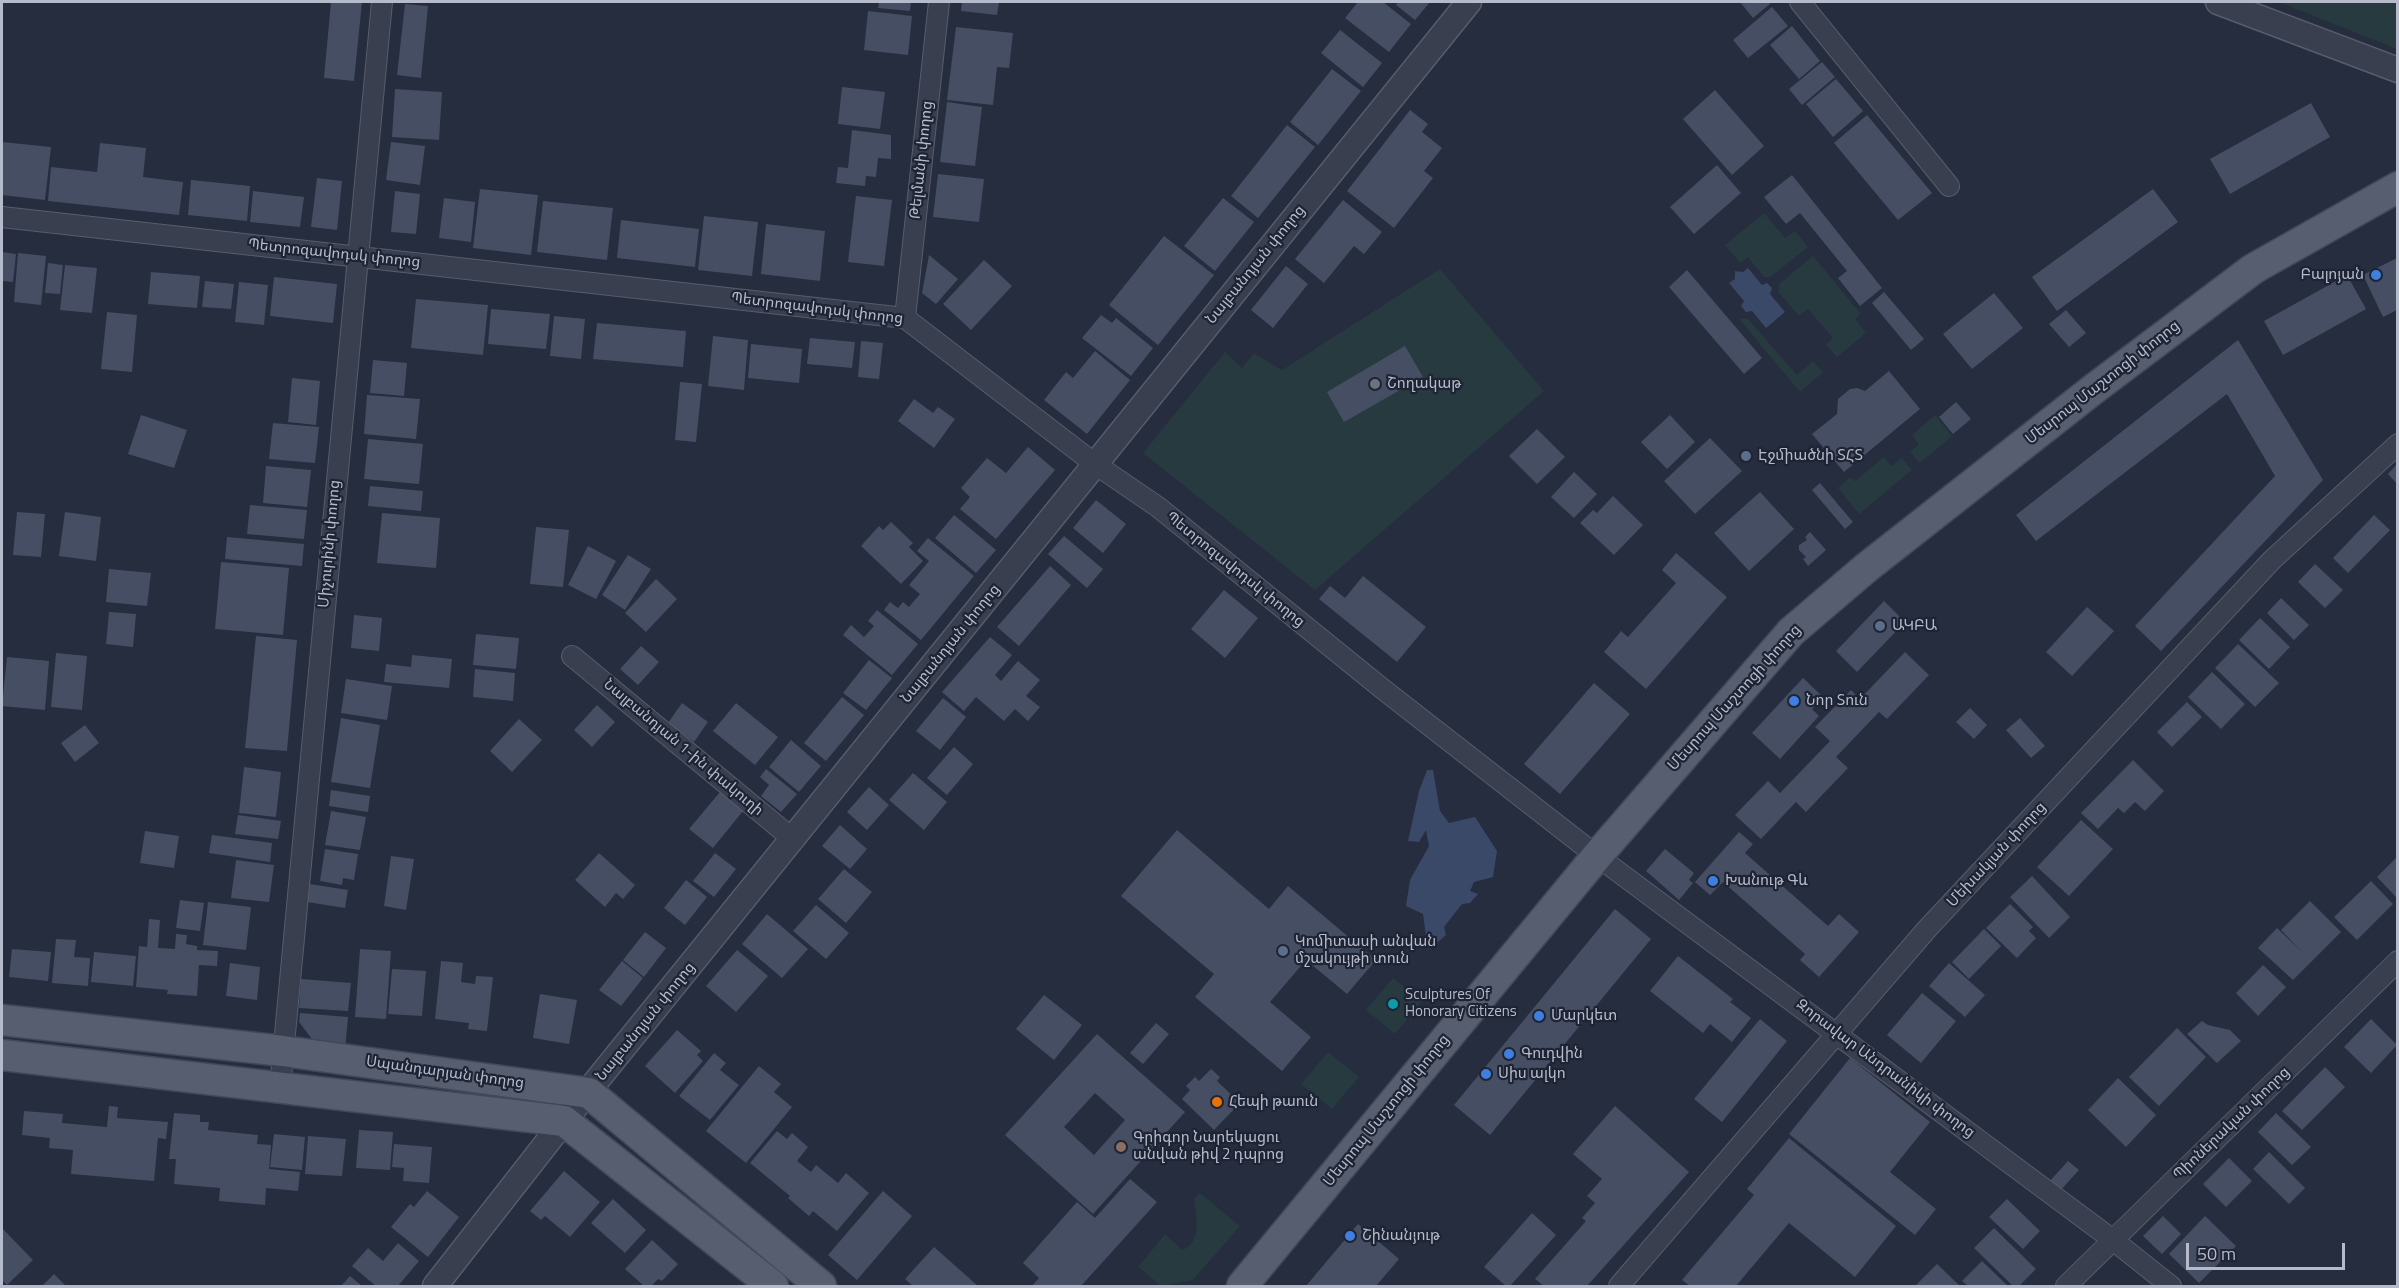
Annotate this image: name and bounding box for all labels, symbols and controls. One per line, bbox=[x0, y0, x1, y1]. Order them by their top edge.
street label: Թելմանի փողոց bbox=[907, 100, 937, 220]
street label: Նալբանդյան փողոց bbox=[1203, 202, 1309, 328]
street label: Պետրոզավոդսկ փողոց bbox=[247, 236, 421, 272]
place label: Բալոյան bbox=[2300, 266, 2364, 284]
marker: Բալոյան bbox=[2369, 268, 2383, 282]
street label: Պետրոզավոդսկ փողոց bbox=[730, 290, 904, 328]
street label: Մեսրոպ Մաշտոցի փողոց bbox=[2023, 317, 2183, 449]
place label: Շողակաթ bbox=[1387, 375, 1461, 393]
marker: Շողակաթ bbox=[1368, 377, 1382, 391]
place label: Էջմիածնի ՏՀՏ bbox=[1758, 447, 1863, 465]
marker: Էջմիածնի ՏՀՏ bbox=[1739, 449, 1753, 463]
street label: Միչուրինի փողոց bbox=[315, 479, 345, 609]
street label: Պետրոզավոդսկ փողոց bbox=[1162, 508, 1308, 632]
street label: Նալբանդյան փողոց bbox=[898, 581, 1004, 707]
place label: ԱԿԲԱ bbox=[1892, 617, 1937, 635]
marker: ԱԿԲԱ bbox=[1873, 619, 1887, 633]
street label: Մեսրոպ Մաշտոցի փողոց bbox=[1665, 621, 1805, 775]
street label: Նալբանդյան 1-ին փակուղի bbox=[599, 676, 767, 820]
place label: Նոր Տուն bbox=[1806, 692, 1868, 710]
marker: Նոր Տուն bbox=[1787, 694, 1801, 708]
street label: Մեխակյան փողոց bbox=[1944, 799, 2050, 911]
place label: Խանութ Գև bbox=[1725, 872, 1808, 890]
marker: Խանութ Գև bbox=[1706, 874, 1720, 888]
place label: Կոմիտասի անվան մշակույթի տուն bbox=[1295, 933, 1436, 968]
marker: Կոմիտասի անվան մշակույթի տուն bbox=[1276, 944, 1290, 958]
street label: Նալբանդյան փողոց bbox=[593, 959, 699, 1085]
place label: Sculptures Of Honorary Citizens bbox=[1405, 986, 1517, 1021]
street label: Զորավար Անդրանիկի փողոց bbox=[1792, 996, 1978, 1142]
marker: Sculptures Of Honorary Citizens bbox=[1386, 997, 1400, 1011]
place label: Մարկետ bbox=[1551, 1007, 1617, 1025]
marker: Մարկետ bbox=[1532, 1009, 1546, 1023]
street label: Մեսրոպ Մաշտոցի փողոց bbox=[1320, 1031, 1454, 1191]
place label: Գուդվին bbox=[1521, 1045, 1583, 1063]
marker: Գուդվին bbox=[1502, 1047, 1516, 1061]
street label: Սպանդարյան փողոց bbox=[365, 1053, 525, 1093]
street label: Պիոներական փողոց bbox=[2170, 1064, 2294, 1184]
place label: Սիս ալկո bbox=[1498, 1065, 1566, 1083]
marker: Սիս ալկո bbox=[1479, 1067, 1493, 1081]
place label: Հեպի թաուն bbox=[1229, 1093, 1318, 1111]
marker: Հեպի թաուն bbox=[1210, 1095, 1224, 1109]
place label: Գրիգոր Նարեկացու անվան թիվ 2 դպրոց bbox=[1133, 1129, 1284, 1164]
marker: Գրիգոր Նարեկացու անվան թիվ 2 դպրոց bbox=[1114, 1140, 1128, 1154]
place label: Շինանյութ bbox=[1362, 1227, 1440, 1245]
marker: Շինանյութ bbox=[1343, 1229, 1357, 1243]
scale bar bbox=[2189, 1231, 2348, 1269]
text: 50 m bbox=[2197, 1240, 2236, 1267]

